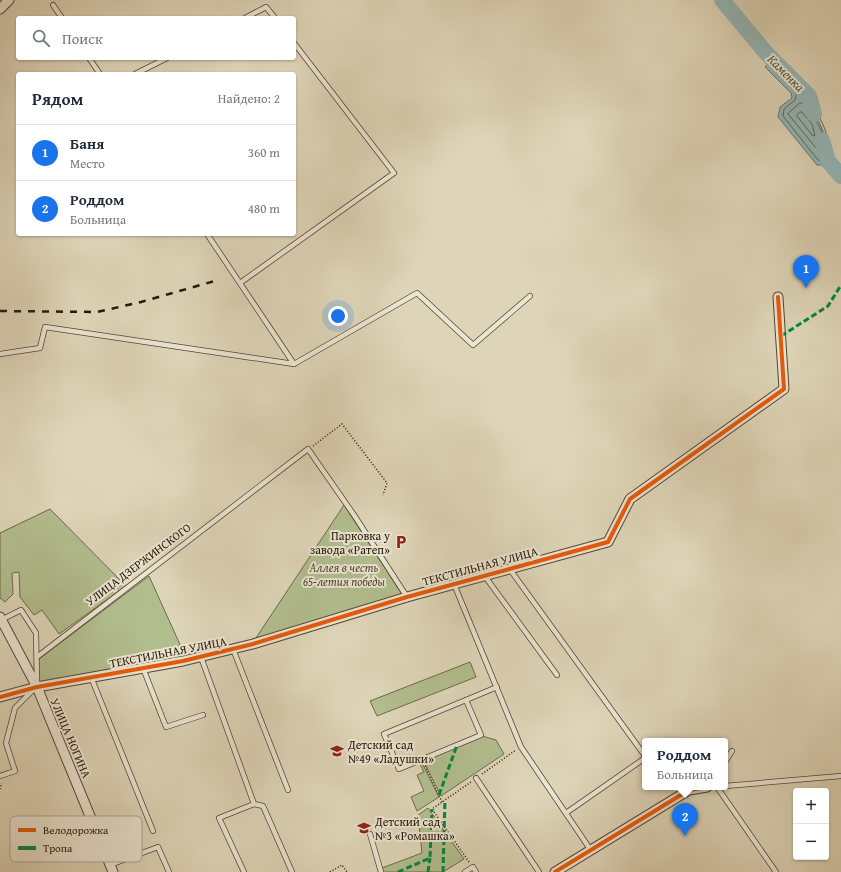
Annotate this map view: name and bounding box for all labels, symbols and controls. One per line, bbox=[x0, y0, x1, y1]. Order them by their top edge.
search box bbox=[16, 16, 296, 60]
icon: search bbox=[30, 27, 52, 49]
text: Поиск bbox=[62, 28, 103, 49]
water label: Каменка bbox=[763, 50, 809, 96]
text: Рядом bbox=[32, 86, 83, 111]
text: Найдено: 2 bbox=[218, 89, 280, 108]
text: Баня bbox=[70, 133, 104, 154]
text: 1 bbox=[42, 143, 48, 162]
text: 360 m bbox=[248, 143, 280, 162]
text: Место bbox=[70, 154, 105, 173]
text: Роддом bbox=[70, 189, 124, 210]
text: 2 bbox=[42, 199, 48, 218]
text: 480 m bbox=[248, 199, 280, 218]
text: Больница bbox=[70, 210, 126, 229]
pin: 1 bbox=[793, 255, 819, 288]
your location bbox=[328, 306, 348, 326]
street label: УЛИЦА ДЗЕРЖИНСКОГО bbox=[82, 519, 194, 609]
place label: Парковка у завода «Ратеп» bbox=[310, 527, 390, 558]
parking icon: Парковка у завода «Ратеп» bbox=[393, 534, 409, 550]
street label: ТЕКСТИЛЬНАЯ УЛИЦА bbox=[420, 542, 540, 590]
park label: Аллея в честь 65-летия победы bbox=[303, 559, 386, 590]
street label: ТЕКСТИЛЬНАЯ УЛИЦА bbox=[108, 632, 229, 672]
street label: УЛИЦА НОГИНА bbox=[47, 696, 96, 781]
place label: Детский сад №49 «Ладушки» bbox=[347, 736, 434, 767]
popup bbox=[642, 738, 728, 790]
school or university icon: Детский сад №49 «Ладушки» bbox=[329, 743, 345, 759]
text: Роддом bbox=[657, 744, 711, 765]
text: Больница bbox=[657, 765, 713, 784]
map controls bbox=[793, 788, 829, 860]
button: + bbox=[793, 788, 829, 824]
pin: 2 bbox=[672, 803, 698, 836]
place label: Детский сад №3 «Ромашка» bbox=[374, 813, 455, 844]
legend bbox=[10, 816, 142, 862]
school or university icon: Детский сад №3 «Ромашка» bbox=[356, 820, 372, 836]
text: Велодорожка bbox=[43, 822, 109, 838]
button: − bbox=[793, 824, 829, 860]
text: Тропа bbox=[43, 840, 73, 856]

